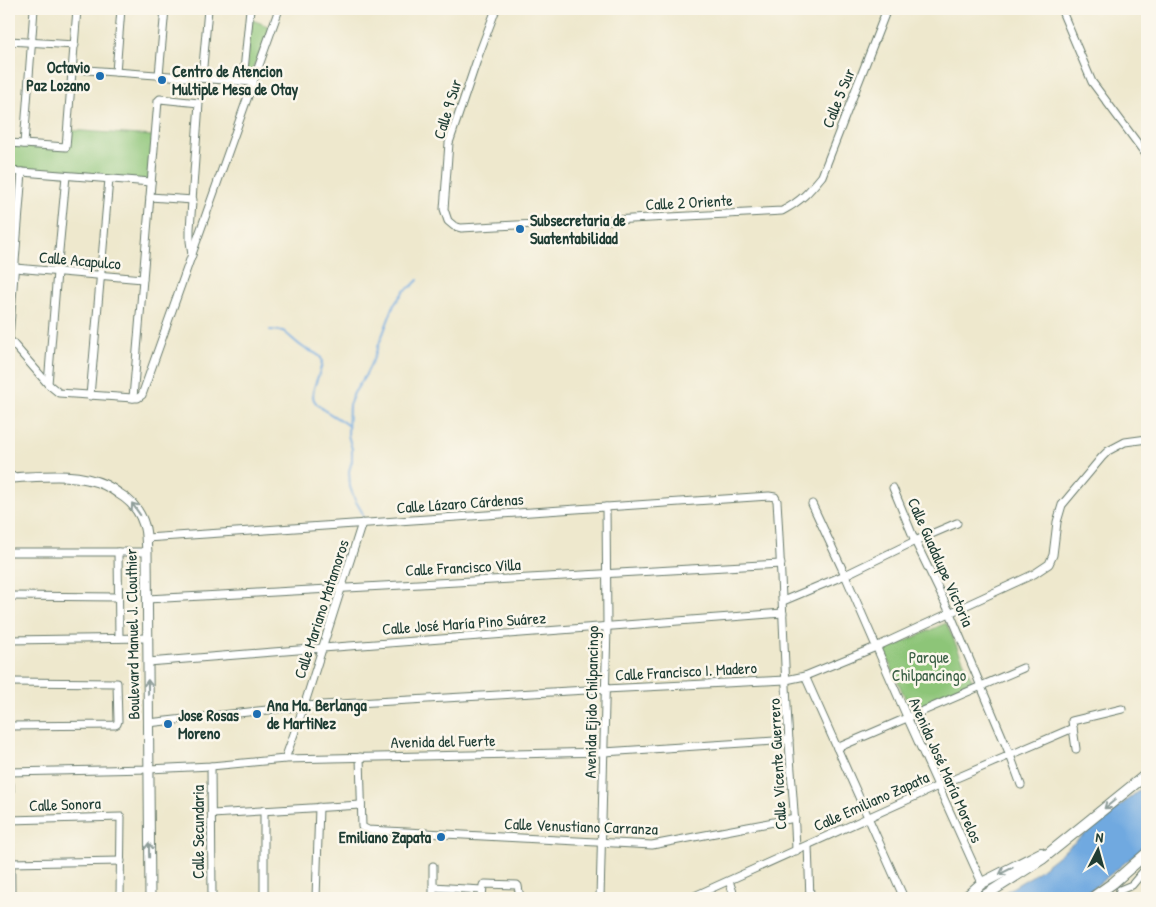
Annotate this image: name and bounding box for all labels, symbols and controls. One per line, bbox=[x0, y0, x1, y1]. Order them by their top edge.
place label: Octavio Paz Lozano bbox=[26, 56, 91, 96]
place label: Centro de Atencion Multiple Mesa de Otay bbox=[172, 60, 298, 101]
street label: Calle 5 Sur bbox=[816, 65, 860, 131]
marker: Octavio Paz Lozano bbox=[94, 70, 106, 82]
marker: Centro de Atencion Multiple Mesa de Otay bbox=[156, 74, 168, 86]
street label: Calle 9 Sur bbox=[427, 76, 467, 142]
street label: Calle 2 Oriente bbox=[645, 189, 734, 215]
place label: Subsecretaria de Suatentabilidad bbox=[530, 209, 626, 249]
marker: Subsecretaria de Suatentabilidad bbox=[514, 223, 526, 235]
street label: Calle Acapulco bbox=[38, 245, 123, 275]
street label: Calle Lázaro Cárdenas bbox=[396, 488, 524, 518]
street label: Calle Guadalupe Victoria bbox=[903, 494, 979, 630]
one-way arrow bbox=[131, 503, 141, 517]
street label: Calle Mariano Matamoros bbox=[288, 537, 354, 681]
street label: Boulevard Manuel J. Clouthier bbox=[120, 548, 144, 720]
street label: Calle Francisco Villa bbox=[405, 553, 521, 581]
street label: Calle José María Pino Suárez bbox=[381, 606, 547, 640]
street label: Avenida Ejido Chilpancingo bbox=[579, 625, 603, 779]
park label: Parque Chilpancingo bbox=[892, 646, 967, 686]
street label: Calle Francisco I. Madero bbox=[615, 656, 758, 686]
one-way arrow bbox=[143, 679, 153, 696]
place label: Ana Ma. Berlanga de MartiNez bbox=[267, 694, 367, 734]
street label: Avenida José María Morelos bbox=[904, 694, 988, 846]
street label: Calle Vicente Guerrero bbox=[763, 697, 791, 830]
place label: Jose Rosas Moreno bbox=[178, 704, 240, 744]
marker: Ana Ma. Berlanga de MartiNez bbox=[251, 708, 263, 720]
marker: Jose Rosas Moreno bbox=[162, 718, 174, 730]
street label: Avenida del Fuerte bbox=[390, 729, 496, 753]
street label: Calle Emiliano Zapata bbox=[810, 766, 932, 836]
street label: Calle Secundaria bbox=[187, 785, 209, 879]
street label: Calle Sonora bbox=[29, 792, 101, 816]
one-way arrow bbox=[1103, 799, 1116, 810]
street label: Calle Venustiano Carranza bbox=[504, 812, 658, 840]
north arrow bbox=[1074, 824, 1124, 874]
place label: Emiliano Zapata bbox=[339, 826, 432, 849]
text: N bbox=[1095, 827, 1105, 846]
marker: Emiliano Zapata bbox=[435, 831, 447, 843]
one-way arrow bbox=[145, 842, 154, 858]
one-way arrow bbox=[999, 867, 1014, 877]

